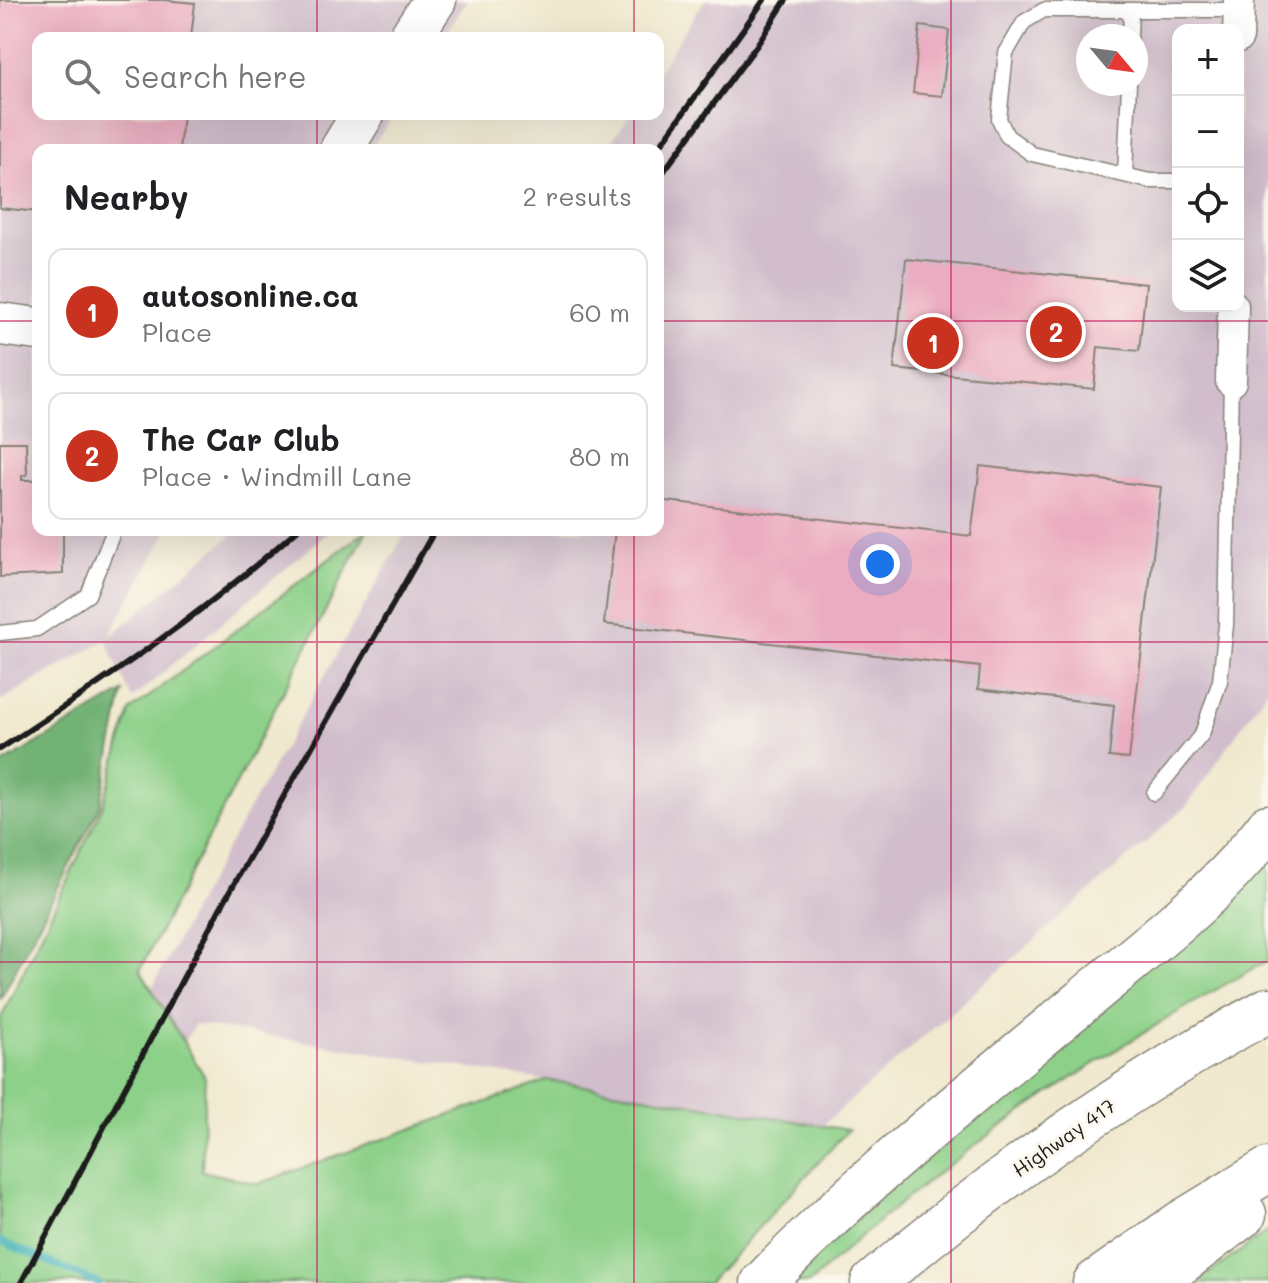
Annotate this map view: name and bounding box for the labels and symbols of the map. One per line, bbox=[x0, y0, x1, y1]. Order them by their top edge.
north arrow bbox=[1076, 24, 1148, 96]
pin: 2 bbox=[1030, 302, 1082, 362]
pin: 1 bbox=[907, 313, 959, 373]
your location bbox=[860, 544, 900, 584]
street label: Highway 417 bbox=[1007, 1092, 1120, 1182]

